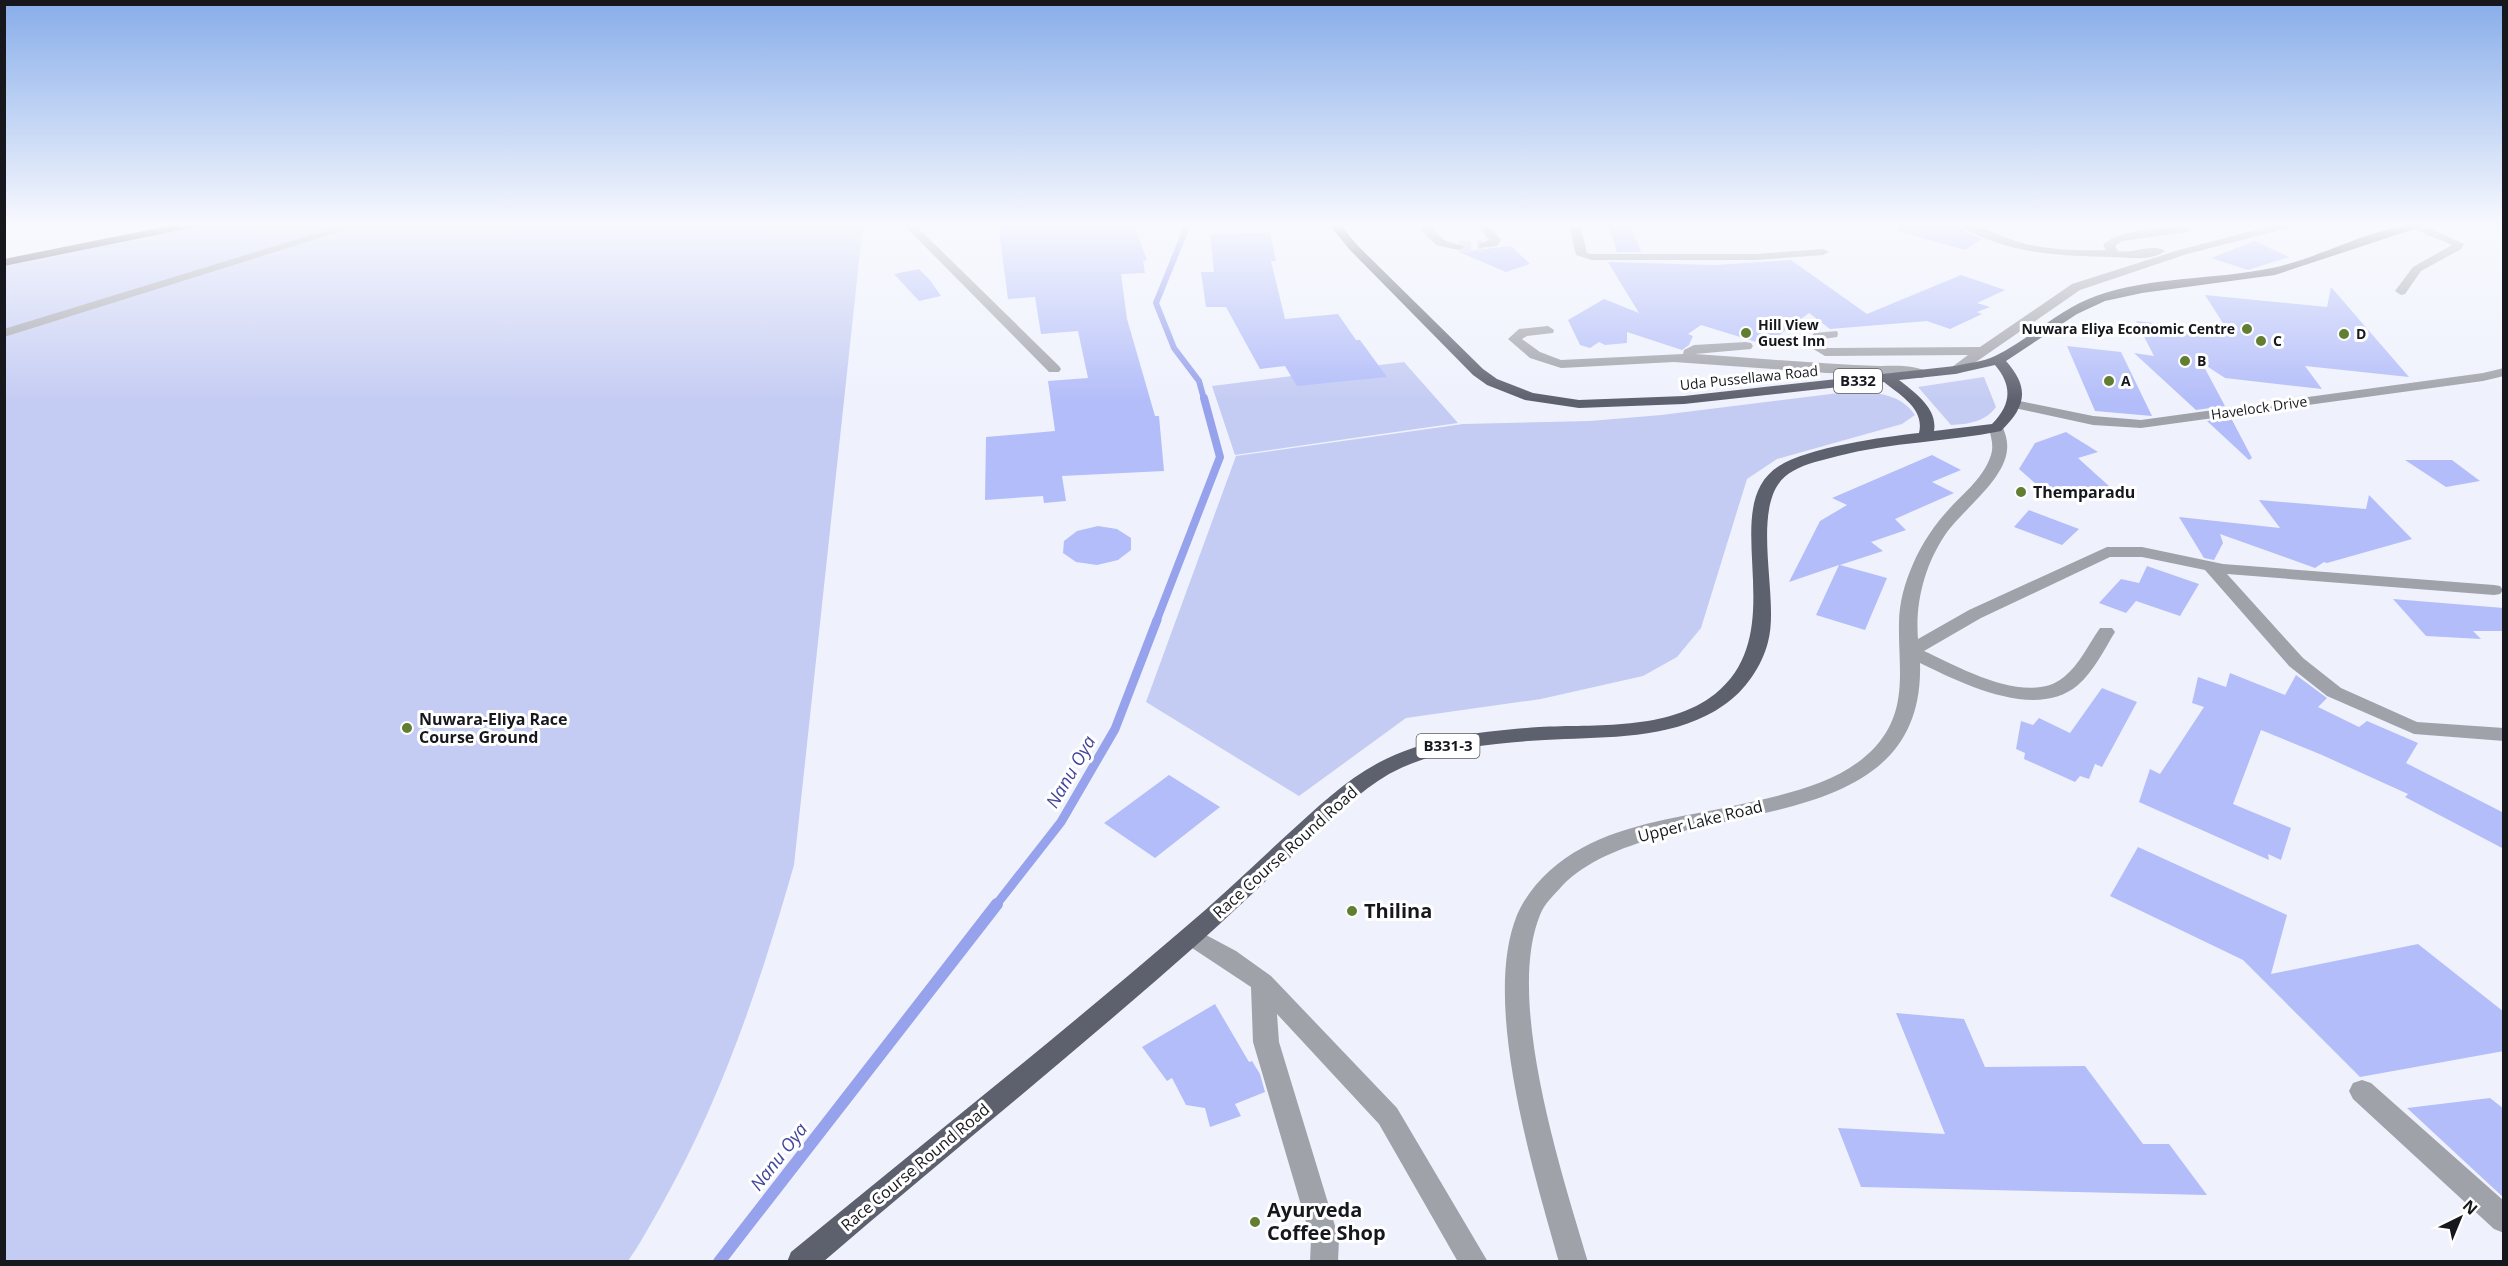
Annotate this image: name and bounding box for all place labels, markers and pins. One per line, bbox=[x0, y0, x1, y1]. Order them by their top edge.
place label: Hill View Guest Inn bbox=[1758, 315, 1825, 350]
place label: Nuwara Eliya Economic Centre bbox=[2022, 319, 2235, 338]
marker: Nuwara Eliya Economic Centre bbox=[2240, 322, 2254, 336]
place label: D bbox=[2356, 324, 2366, 343]
marker: Hill View Guest Inn bbox=[1739, 326, 1753, 340]
marker: D bbox=[2337, 327, 2351, 341]
place label: C bbox=[2273, 331, 2282, 350]
marker: C bbox=[2254, 334, 2268, 348]
place label: B bbox=[2197, 351, 2206, 370]
marker: B bbox=[2178, 354, 2192, 368]
place label: A bbox=[2121, 371, 2131, 390]
marker: A bbox=[2102, 374, 2116, 388]
place label: Themparadu bbox=[2033, 481, 2135, 503]
marker: Themparadu bbox=[2014, 485, 2028, 499]
place label: Nuwara-Eliya Race Course Ground bbox=[419, 708, 568, 748]
marker: Nuwara-Eliya Race Course Ground bbox=[400, 721, 414, 735]
place label: Thilina bbox=[1364, 897, 1432, 924]
marker: Thilina bbox=[1345, 904, 1359, 918]
place label: Ayurveda Coffee Shop bbox=[1267, 1196, 1386, 1246]
marker: Ayurveda Coffee Shop bbox=[1248, 1215, 1262, 1229]

